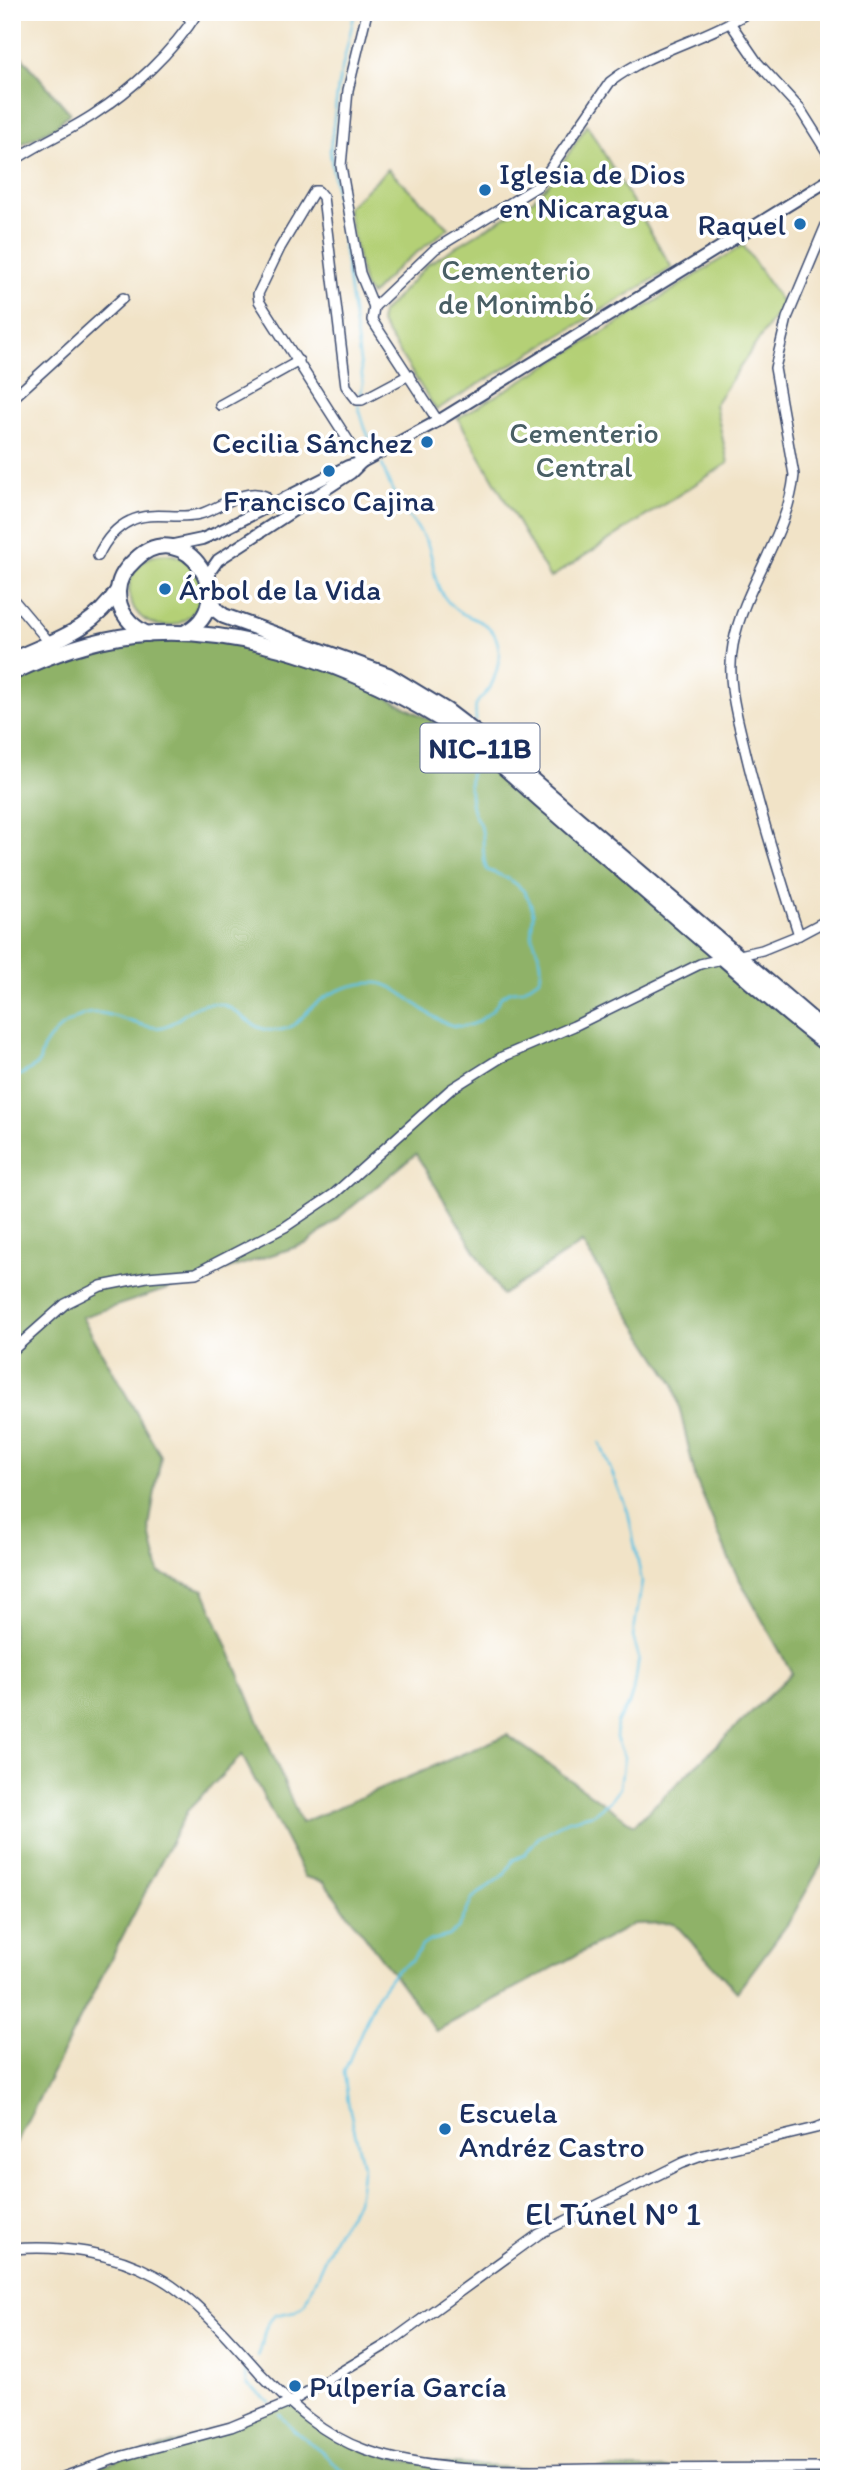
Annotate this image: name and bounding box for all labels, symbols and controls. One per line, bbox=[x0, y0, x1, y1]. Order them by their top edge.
place label: Iglesia de Dios en Nicaragua bbox=[499, 155, 685, 226]
marker: Iglesia de Dios en Nicaragua bbox=[477, 182, 493, 198]
place label: Raquel bbox=[698, 206, 786, 243]
marker: Raquel bbox=[792, 216, 808, 232]
park label: Cementerio de Monimbó bbox=[438, 251, 594, 322]
park label: Cementerio Central bbox=[509, 414, 659, 485]
place label: Cecilia Sánchez bbox=[212, 424, 413, 461]
marker: Cecilia Sánchez bbox=[419, 434, 435, 450]
marker: Francisco Cajina bbox=[321, 463, 337, 479]
place label: Francisco Cajina bbox=[223, 482, 435, 519]
place label: Árbol de la Vida bbox=[179, 571, 381, 608]
marker: Árbol de la Vida bbox=[157, 581, 173, 597]
road number: NIC-11B bbox=[420, 724, 540, 772]
place label: Escuela Andréz Castro bbox=[459, 2094, 645, 2165]
marker: Escuela Andréz Castro bbox=[437, 2121, 453, 2137]
district label: El Túnel Nº 1 bbox=[525, 2194, 701, 2233]
place label: Pulpería García bbox=[309, 2368, 507, 2405]
marker: Pulpería García bbox=[287, 2378, 303, 2394]

